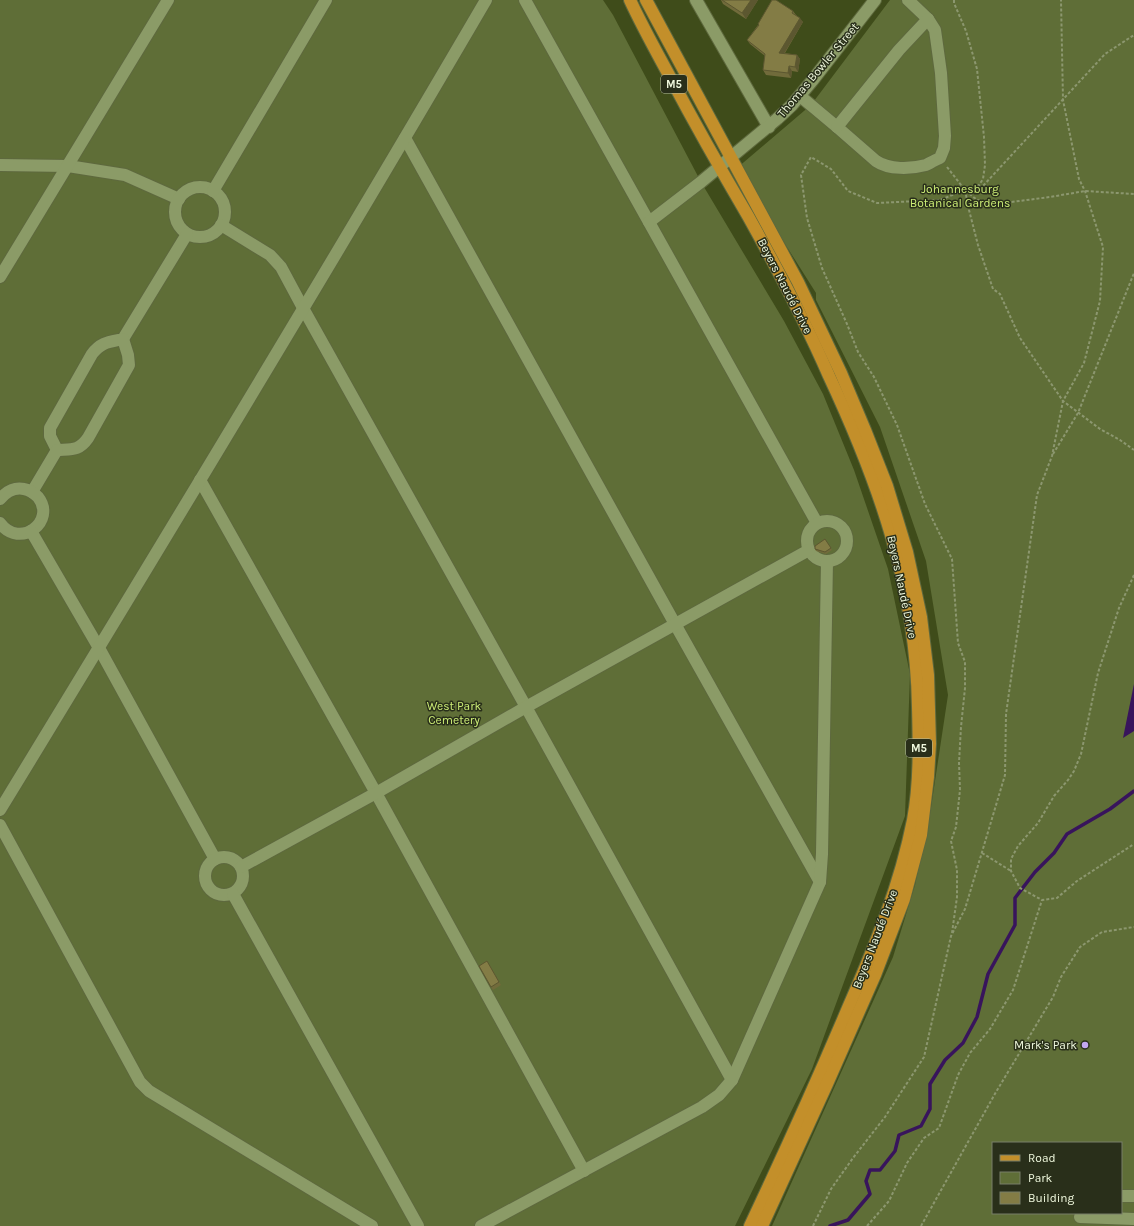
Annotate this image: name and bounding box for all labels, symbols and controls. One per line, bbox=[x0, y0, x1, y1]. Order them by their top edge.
street label: Thomas Bowler Street bbox=[774, 19, 862, 120]
road number: M5 bbox=[661, 75, 687, 93]
park label: Johannesburg Botanical Gardens bbox=[910, 182, 1010, 210]
street label: Beyers Naudé Drive bbox=[755, 236, 815, 336]
street label: Beyers Naudé Drive bbox=[884, 534, 920, 640]
park label: West Park Cemetery bbox=[427, 699, 481, 727]
road number: M5 bbox=[906, 739, 932, 757]
street label: Beyers Naudé Drive bbox=[850, 887, 900, 991]
place label: Mark's Park bbox=[1014, 1038, 1077, 1052]
marker: Mark's Park bbox=[1080, 1040, 1090, 1050]
legend bbox=[992, 1142, 1122, 1214]
text: Road bbox=[1028, 1151, 1056, 1165]
text: Park bbox=[1028, 1171, 1053, 1185]
text: Building bbox=[1028, 1191, 1075, 1205]

